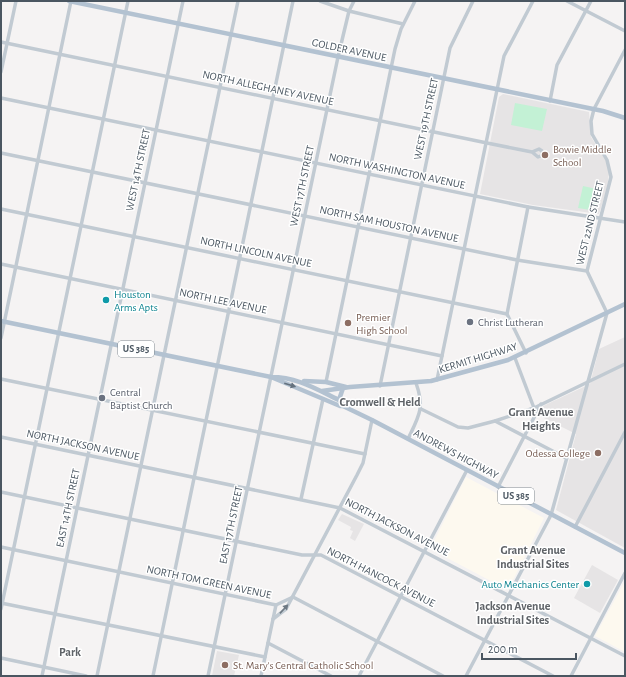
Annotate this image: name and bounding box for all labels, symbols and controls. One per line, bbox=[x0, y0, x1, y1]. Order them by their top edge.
street label: GOLDER AVENUE bbox=[311, 37, 388, 63]
street label: NORTH ALLEGHANEY AVENUE bbox=[202, 69, 335, 107]
street label: WEST 19TH STREET bbox=[412, 76, 440, 161]
street label: WEST 14TH STREET bbox=[124, 127, 152, 212]
street label: WEST 17TH STREET bbox=[288, 144, 316, 228]
place label: Bowie Middle School bbox=[553, 144, 612, 168]
marker: Bowie Middle School bbox=[540, 150, 550, 160]
street label: NORTH WASHINGTON AVENUE bbox=[328, 151, 467, 191]
street label: WEST 22ND STREET bbox=[574, 179, 606, 266]
street label: NORTH SAM HOUSTON AVENUE bbox=[319, 204, 460, 244]
street label: NORTH LINCOLN AVENUE bbox=[199, 235, 313, 269]
street label: NORTH LEE AVENUE bbox=[178, 286, 268, 316]
place label: Houston Arms Apts bbox=[114, 289, 158, 313]
marker: Houston Arms Apts bbox=[101, 295, 111, 305]
place label: Premier High School bbox=[356, 312, 408, 336]
marker: Christ Lutheran bbox=[465, 317, 475, 327]
place label: Christ Lutheran bbox=[478, 317, 544, 328]
marker: Premier High School bbox=[343, 318, 353, 328]
road number: US 385 bbox=[118, 341, 154, 357]
street label: KERMIT HIGHWAY bbox=[437, 341, 519, 375]
one-way arrow bbox=[285, 382, 297, 388]
place label: Central Baptist Church bbox=[110, 387, 173, 411]
marker: Central Baptist Church bbox=[97, 393, 107, 403]
district label: Cromwell & Held bbox=[339, 396, 421, 408]
district label: Grant Avenue Heights bbox=[509, 406, 574, 432]
street label: ANDREWS HIGHWAY bbox=[412, 427, 500, 481]
street label: NORTH JACKSON AVENUE bbox=[26, 428, 141, 462]
place label: Odessa College bbox=[525, 448, 590, 459]
marker: Odessa College bbox=[593, 448, 603, 458]
street label: EAST 14TH STREET bbox=[54, 467, 82, 548]
street label: EAST 17TH STREET bbox=[217, 484, 245, 565]
road number: US 385 bbox=[498, 488, 534, 504]
street label: NORTH JACKSON AVENUE bbox=[343, 496, 451, 558]
district label: Grant Avenue Industrial Sites bbox=[497, 544, 570, 570]
street label: NORTH HANCOCK AVENUE bbox=[325, 545, 437, 609]
street label: NORTH TOM GREEN AVENUE bbox=[146, 563, 273, 601]
place label: Auto Mechanics Center bbox=[482, 579, 579, 590]
marker: Auto Mechanics Center bbox=[582, 579, 592, 589]
district label: Jackson Avenue Industrial Sites bbox=[476, 600, 551, 626]
one-way arrow bbox=[279, 604, 289, 614]
scale bar bbox=[482, 635, 576, 661]
text: 200 m bbox=[488, 643, 518, 655]
district label: Park bbox=[59, 646, 81, 658]
marker: St. Mary's Central Catholic School bbox=[220, 660, 230, 670]
place label: St. Mary's Central Catholic School bbox=[233, 660, 373, 671]

